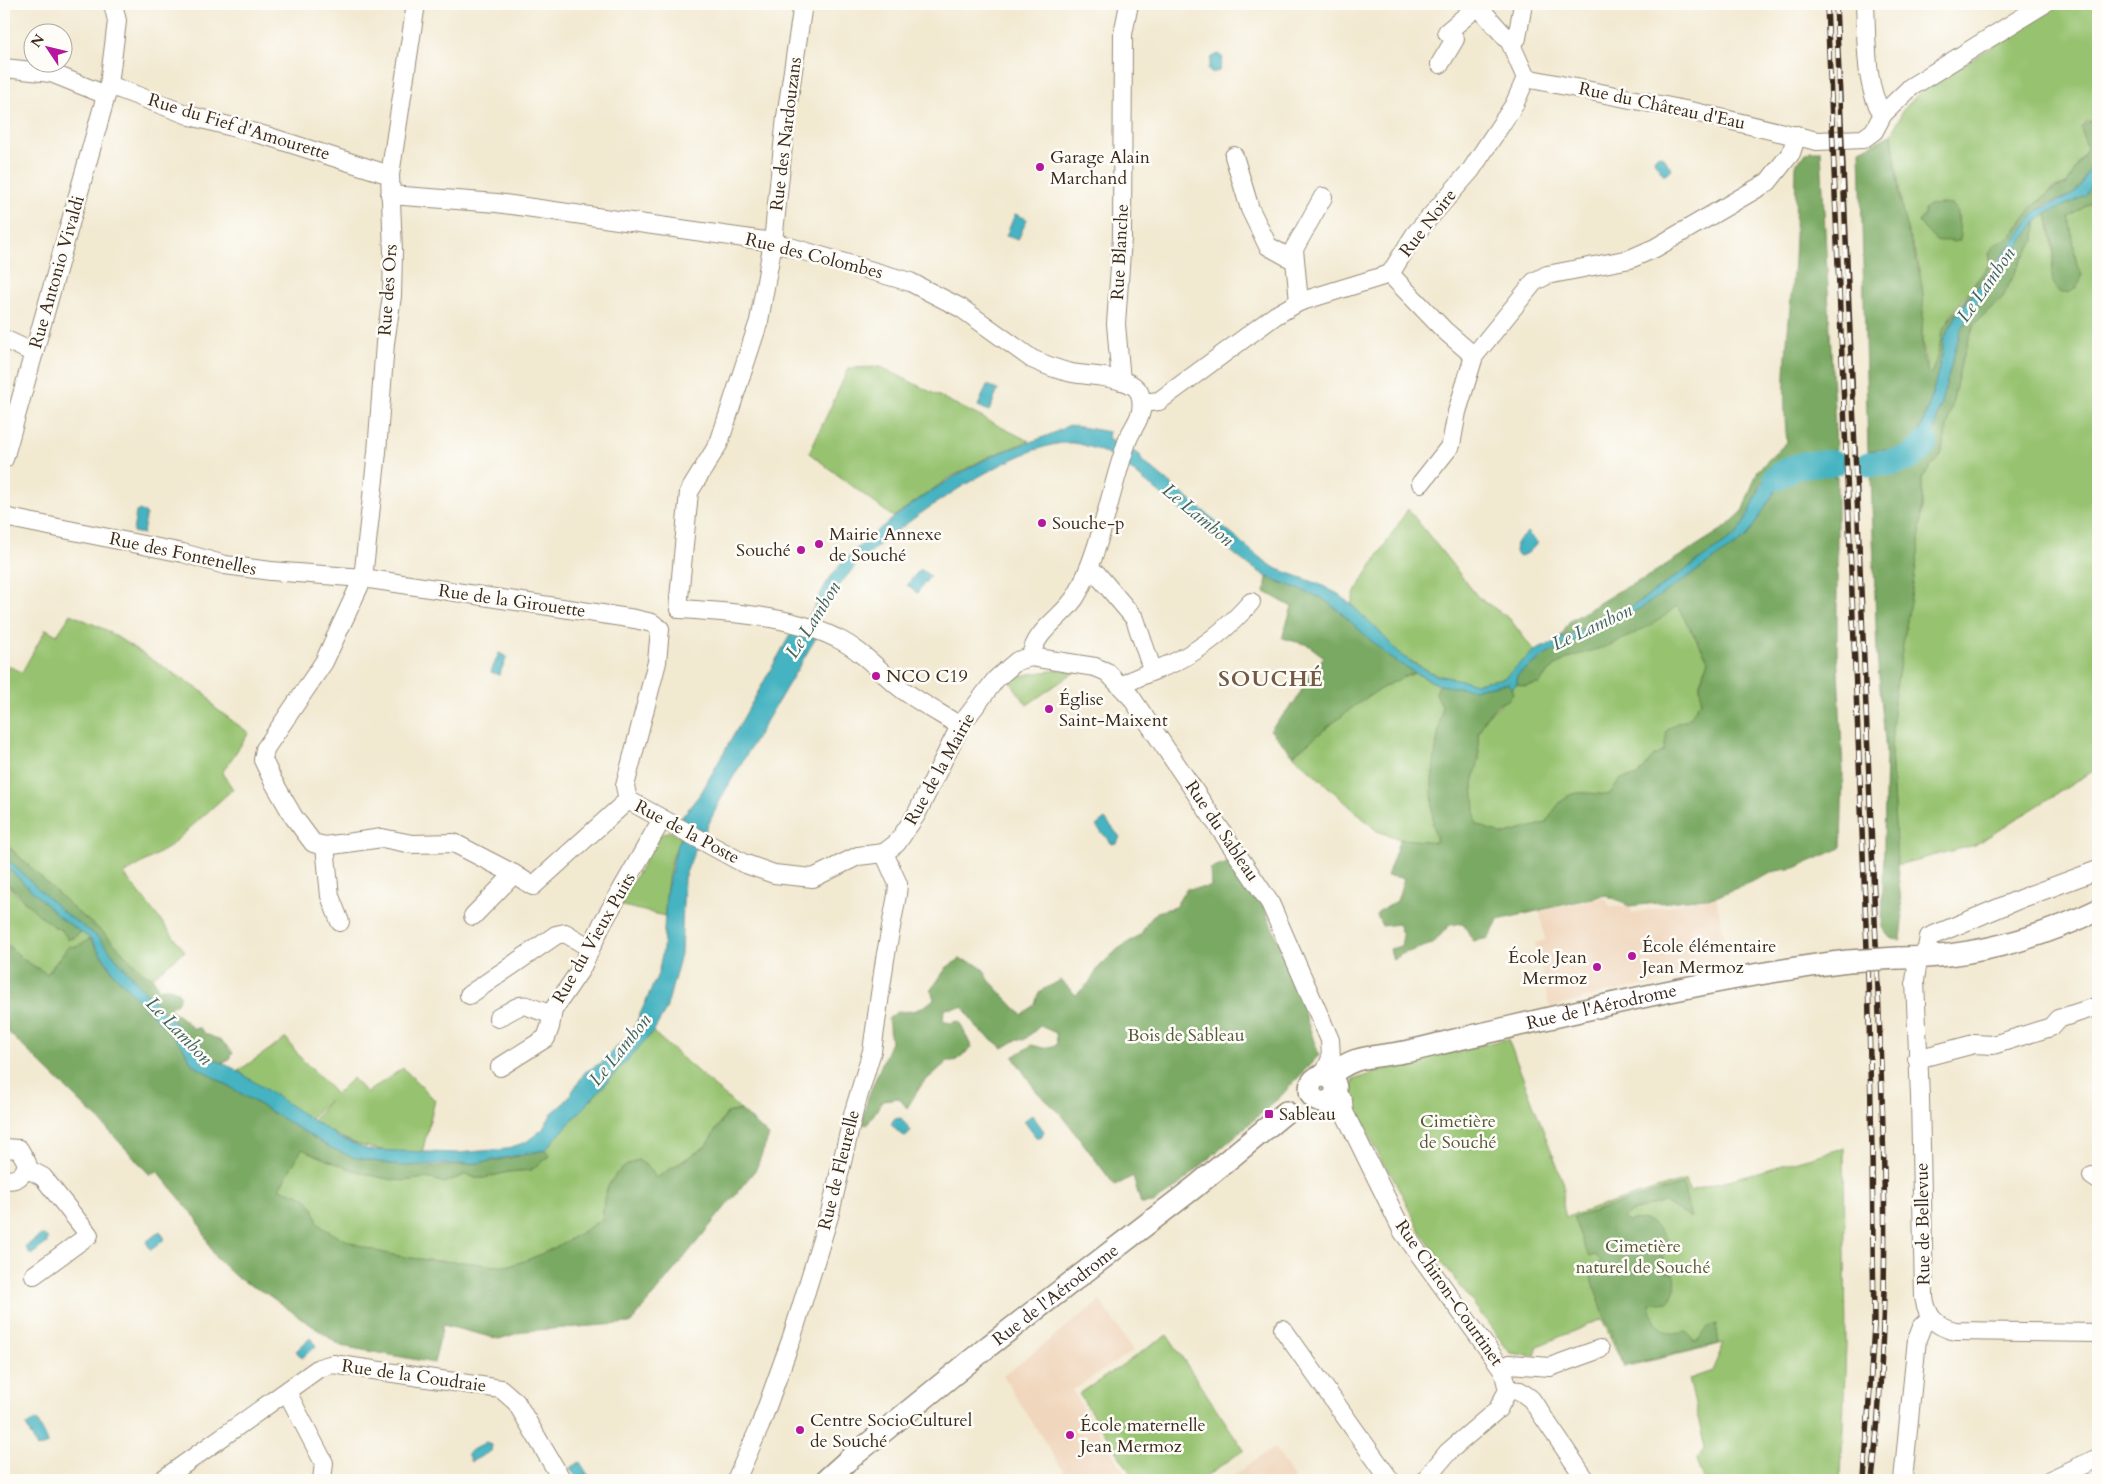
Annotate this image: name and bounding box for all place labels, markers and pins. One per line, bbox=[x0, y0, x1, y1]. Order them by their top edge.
place label: Garage Alain Marchand bbox=[1050, 145, 1151, 191]
marker: Garage Alain Marchand bbox=[1034, 161, 1046, 173]
place label: Souche-p bbox=[1052, 511, 1125, 536]
marker: Souche-p bbox=[1036, 517, 1048, 529]
place label: Mairie Annexe de Souché bbox=[829, 522, 942, 568]
place label: Souché bbox=[736, 538, 791, 563]
marker: Mairie Annexe de Souché bbox=[813, 538, 825, 550]
marker: Souché bbox=[795, 544, 807, 556]
place label: NCO C19 bbox=[886, 664, 968, 689]
marker: NCO C19 bbox=[870, 670, 882, 682]
place label: Église Saint-Maixent bbox=[1059, 687, 1168, 733]
marker: Église Saint-Maixent bbox=[1043, 703, 1055, 715]
place label: École élémentaire Jean Mermoz bbox=[1639, 934, 1776, 980]
place label: École Jean Mermoz bbox=[1508, 945, 1588, 991]
marker: École élémentaire Jean Mermoz bbox=[1626, 950, 1638, 962]
marker: École Jean Mermoz bbox=[1591, 961, 1603, 973]
place label: Sableau bbox=[1279, 1102, 1336, 1127]
marker: Sableau bbox=[1263, 1108, 1275, 1120]
place label: Centre SocioCulturel de Souché bbox=[810, 1408, 973, 1454]
place label: École maternelle Jean Mermoz bbox=[1077, 1413, 1206, 1459]
marker: Centre SocioCulturel de Souché bbox=[794, 1424, 806, 1436]
marker: École maternelle Jean Mermoz bbox=[1064, 1429, 1076, 1441]

